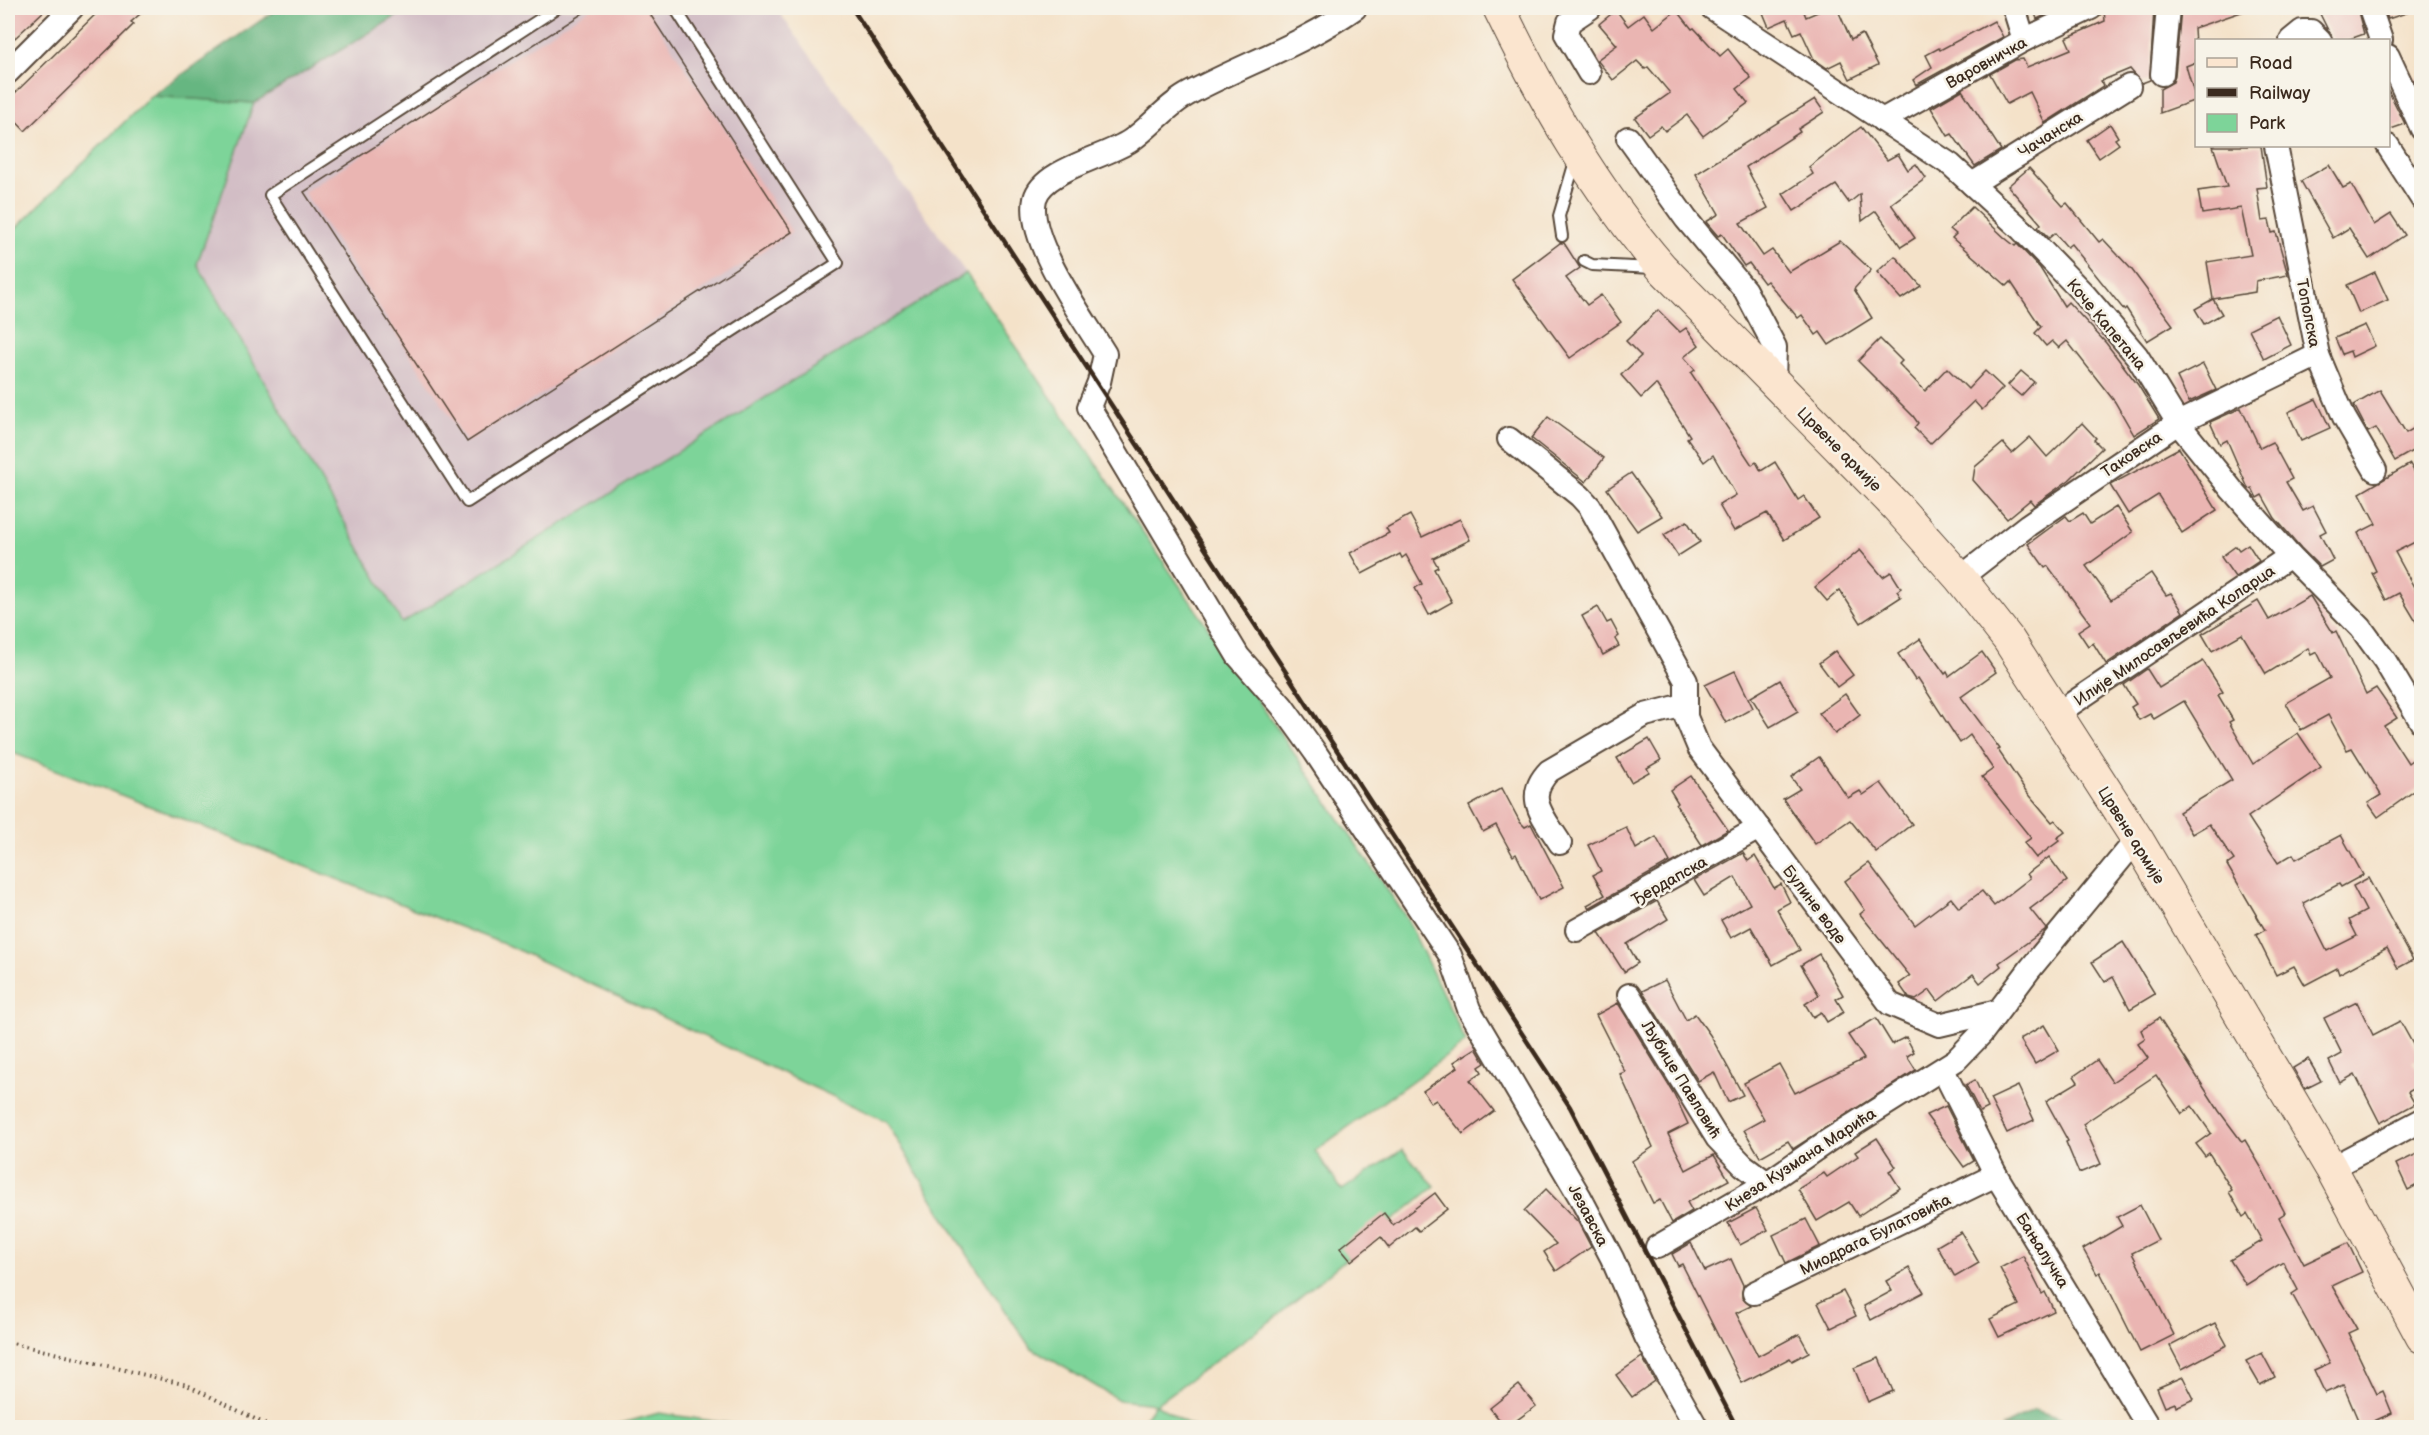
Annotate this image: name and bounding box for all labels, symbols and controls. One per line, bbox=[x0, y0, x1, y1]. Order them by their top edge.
street label: Варовничка bbox=[1943, 33, 2031, 93]
legend bbox=[2195, 39, 2390, 147]
text: Road bbox=[2249, 53, 2293, 74]
text: Railway bbox=[2249, 83, 2311, 104]
street label: Чачанска bbox=[2015, 108, 2087, 163]
text: Park bbox=[2249, 113, 2285, 134]
street label: Коче Капетана bbox=[2062, 275, 2150, 375]
street label: Тополска bbox=[2292, 277, 2324, 350]
street label: Црвене армије bbox=[1793, 404, 1885, 496]
street label: Таковска bbox=[2098, 428, 2166, 482]
street label: Илије Милосављевића Коларца bbox=[2071, 561, 2279, 711]
street label: Црвене армије bbox=[2093, 784, 2168, 888]
street label: Ђердапска bbox=[1629, 853, 1711, 910]
street label: Булине воде bbox=[1778, 862, 1850, 948]
street label: Љубице Павловић bbox=[1636, 1017, 1725, 1142]
street label: Кнеза Кузмана Марића bbox=[1722, 1104, 1880, 1216]
street label: Језавска bbox=[1563, 1181, 1612, 1250]
street label: Миодрага Булатовића bbox=[1797, 1190, 1955, 1280]
street label: Бањалучка bbox=[2011, 1210, 2073, 1292]

